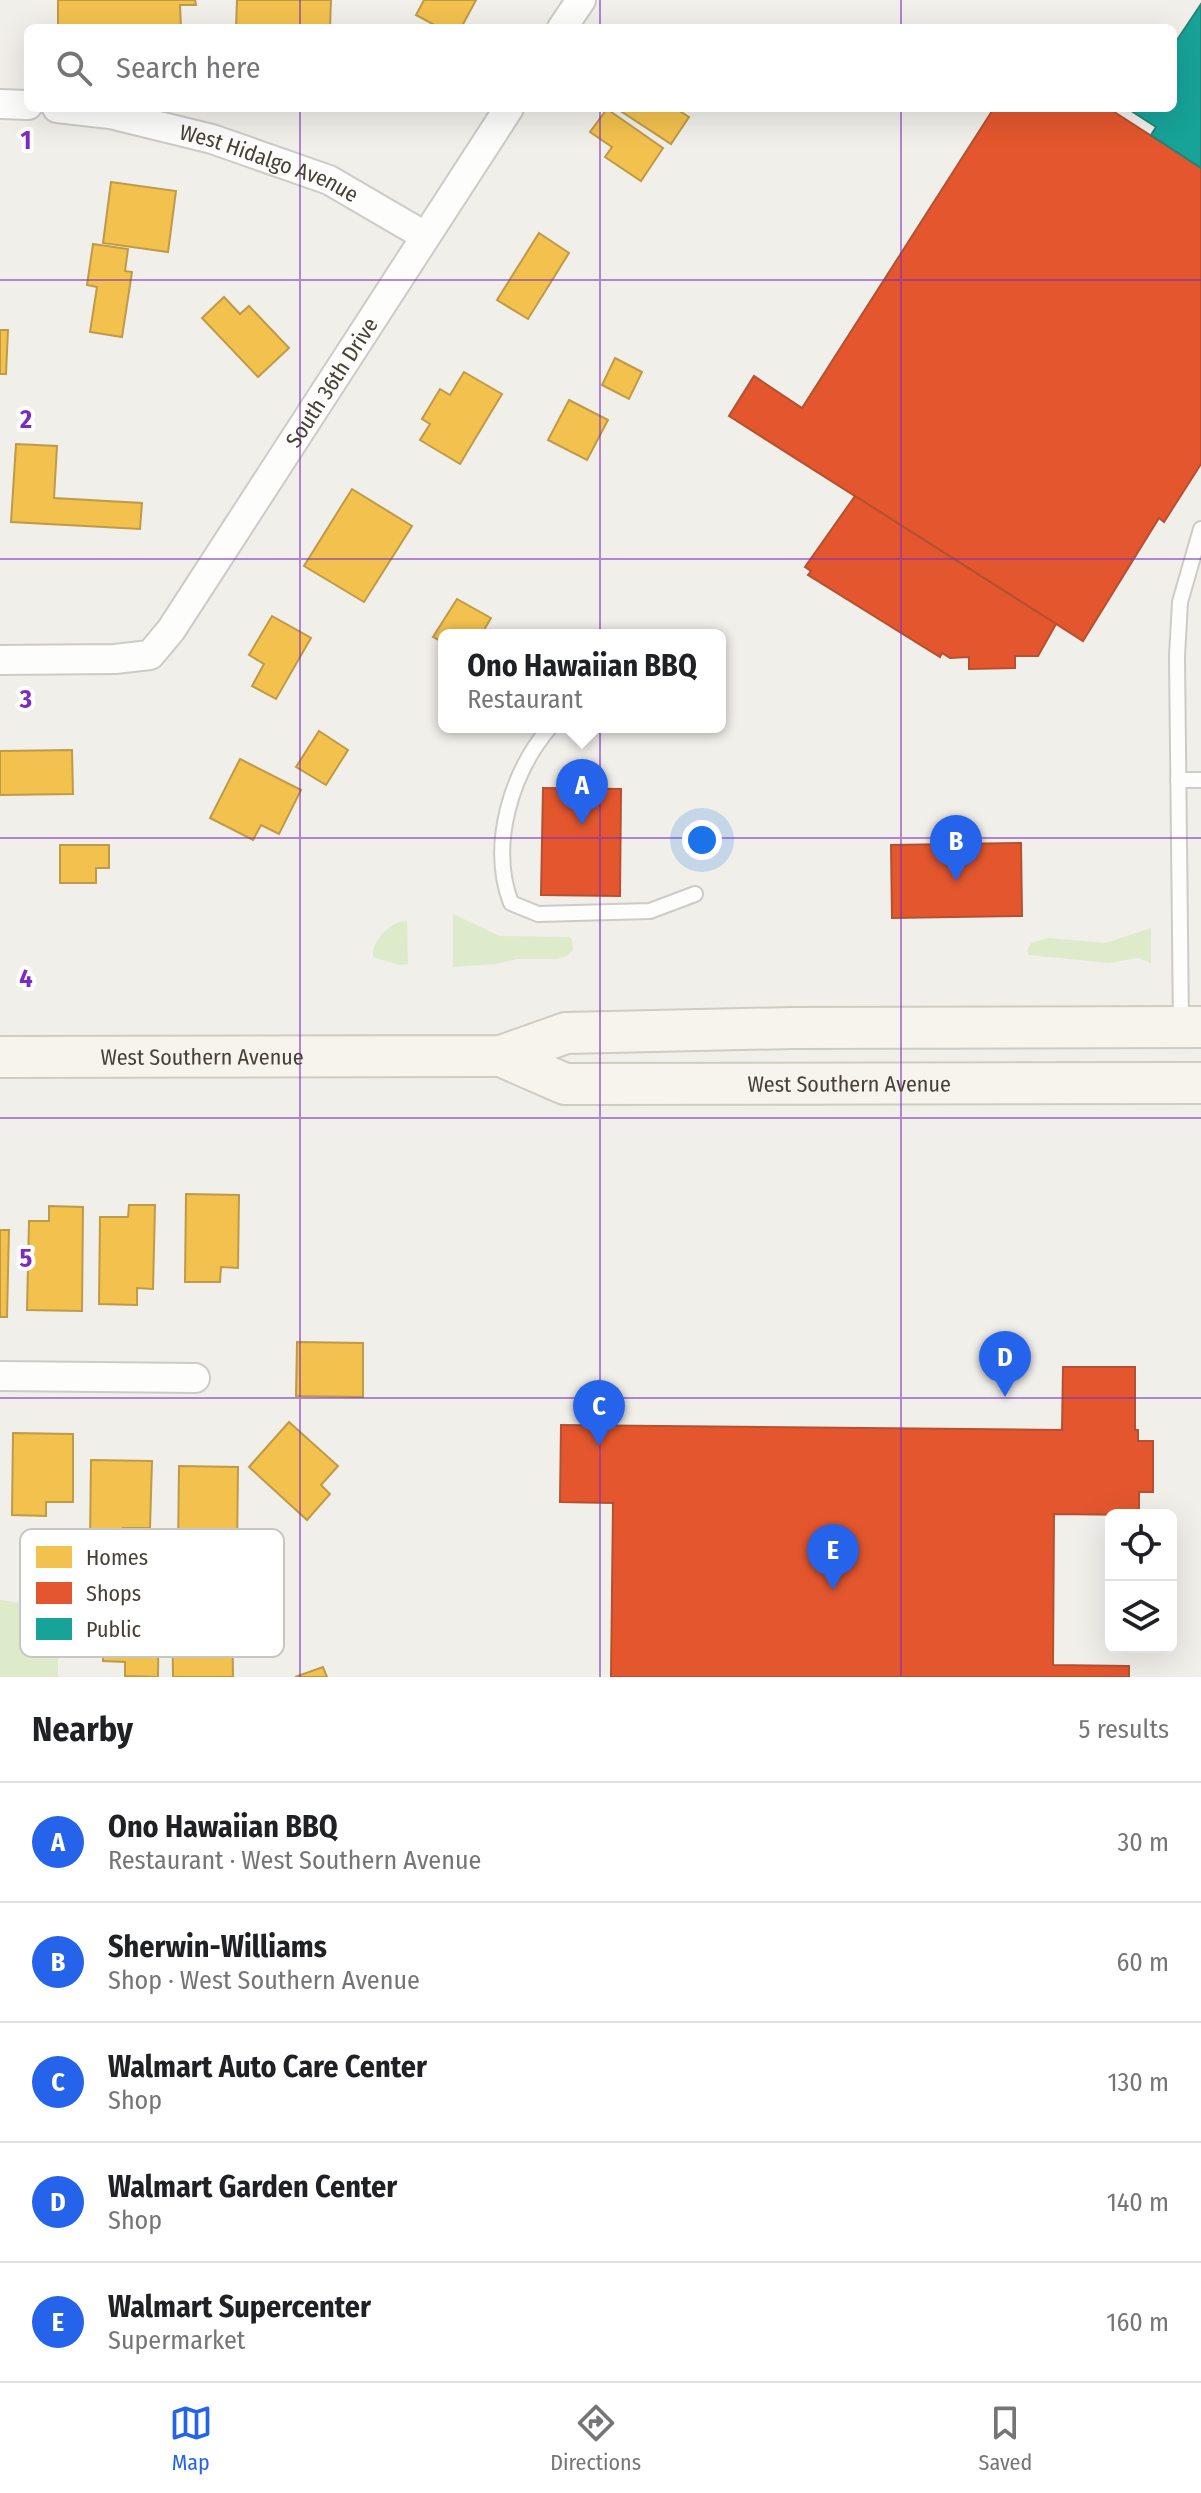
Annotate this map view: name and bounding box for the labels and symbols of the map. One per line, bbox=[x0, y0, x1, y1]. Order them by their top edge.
street label: West Hidalgo Avenue bbox=[177, 118, 364, 208]
text: 1 bbox=[21, 125, 32, 156]
street label: South 36th Drive bbox=[279, 312, 383, 452]
text: 2 bbox=[19, 404, 32, 435]
text: 3 bbox=[19, 684, 32, 715]
pin: A bbox=[556, 759, 608, 825]
pin: B bbox=[930, 815, 982, 881]
your location bbox=[682, 820, 722, 860]
text: 4 bbox=[19, 963, 33, 994]
street label: West Southern Avenue bbox=[100, 1043, 304, 1070]
street label: West Southern Avenue bbox=[747, 1070, 951, 1097]
text: 5 bbox=[20, 1243, 33, 1274]
pin: D bbox=[979, 1331, 1031, 1397]
pin: C bbox=[573, 1380, 625, 1446]
pin: E bbox=[807, 1524, 859, 1590]
legend bbox=[20, 1529, 284, 1657]
text: Homes bbox=[86, 1544, 148, 1571]
text: Shops bbox=[86, 1580, 141, 1607]
text: Public bbox=[86, 1616, 142, 1643]

